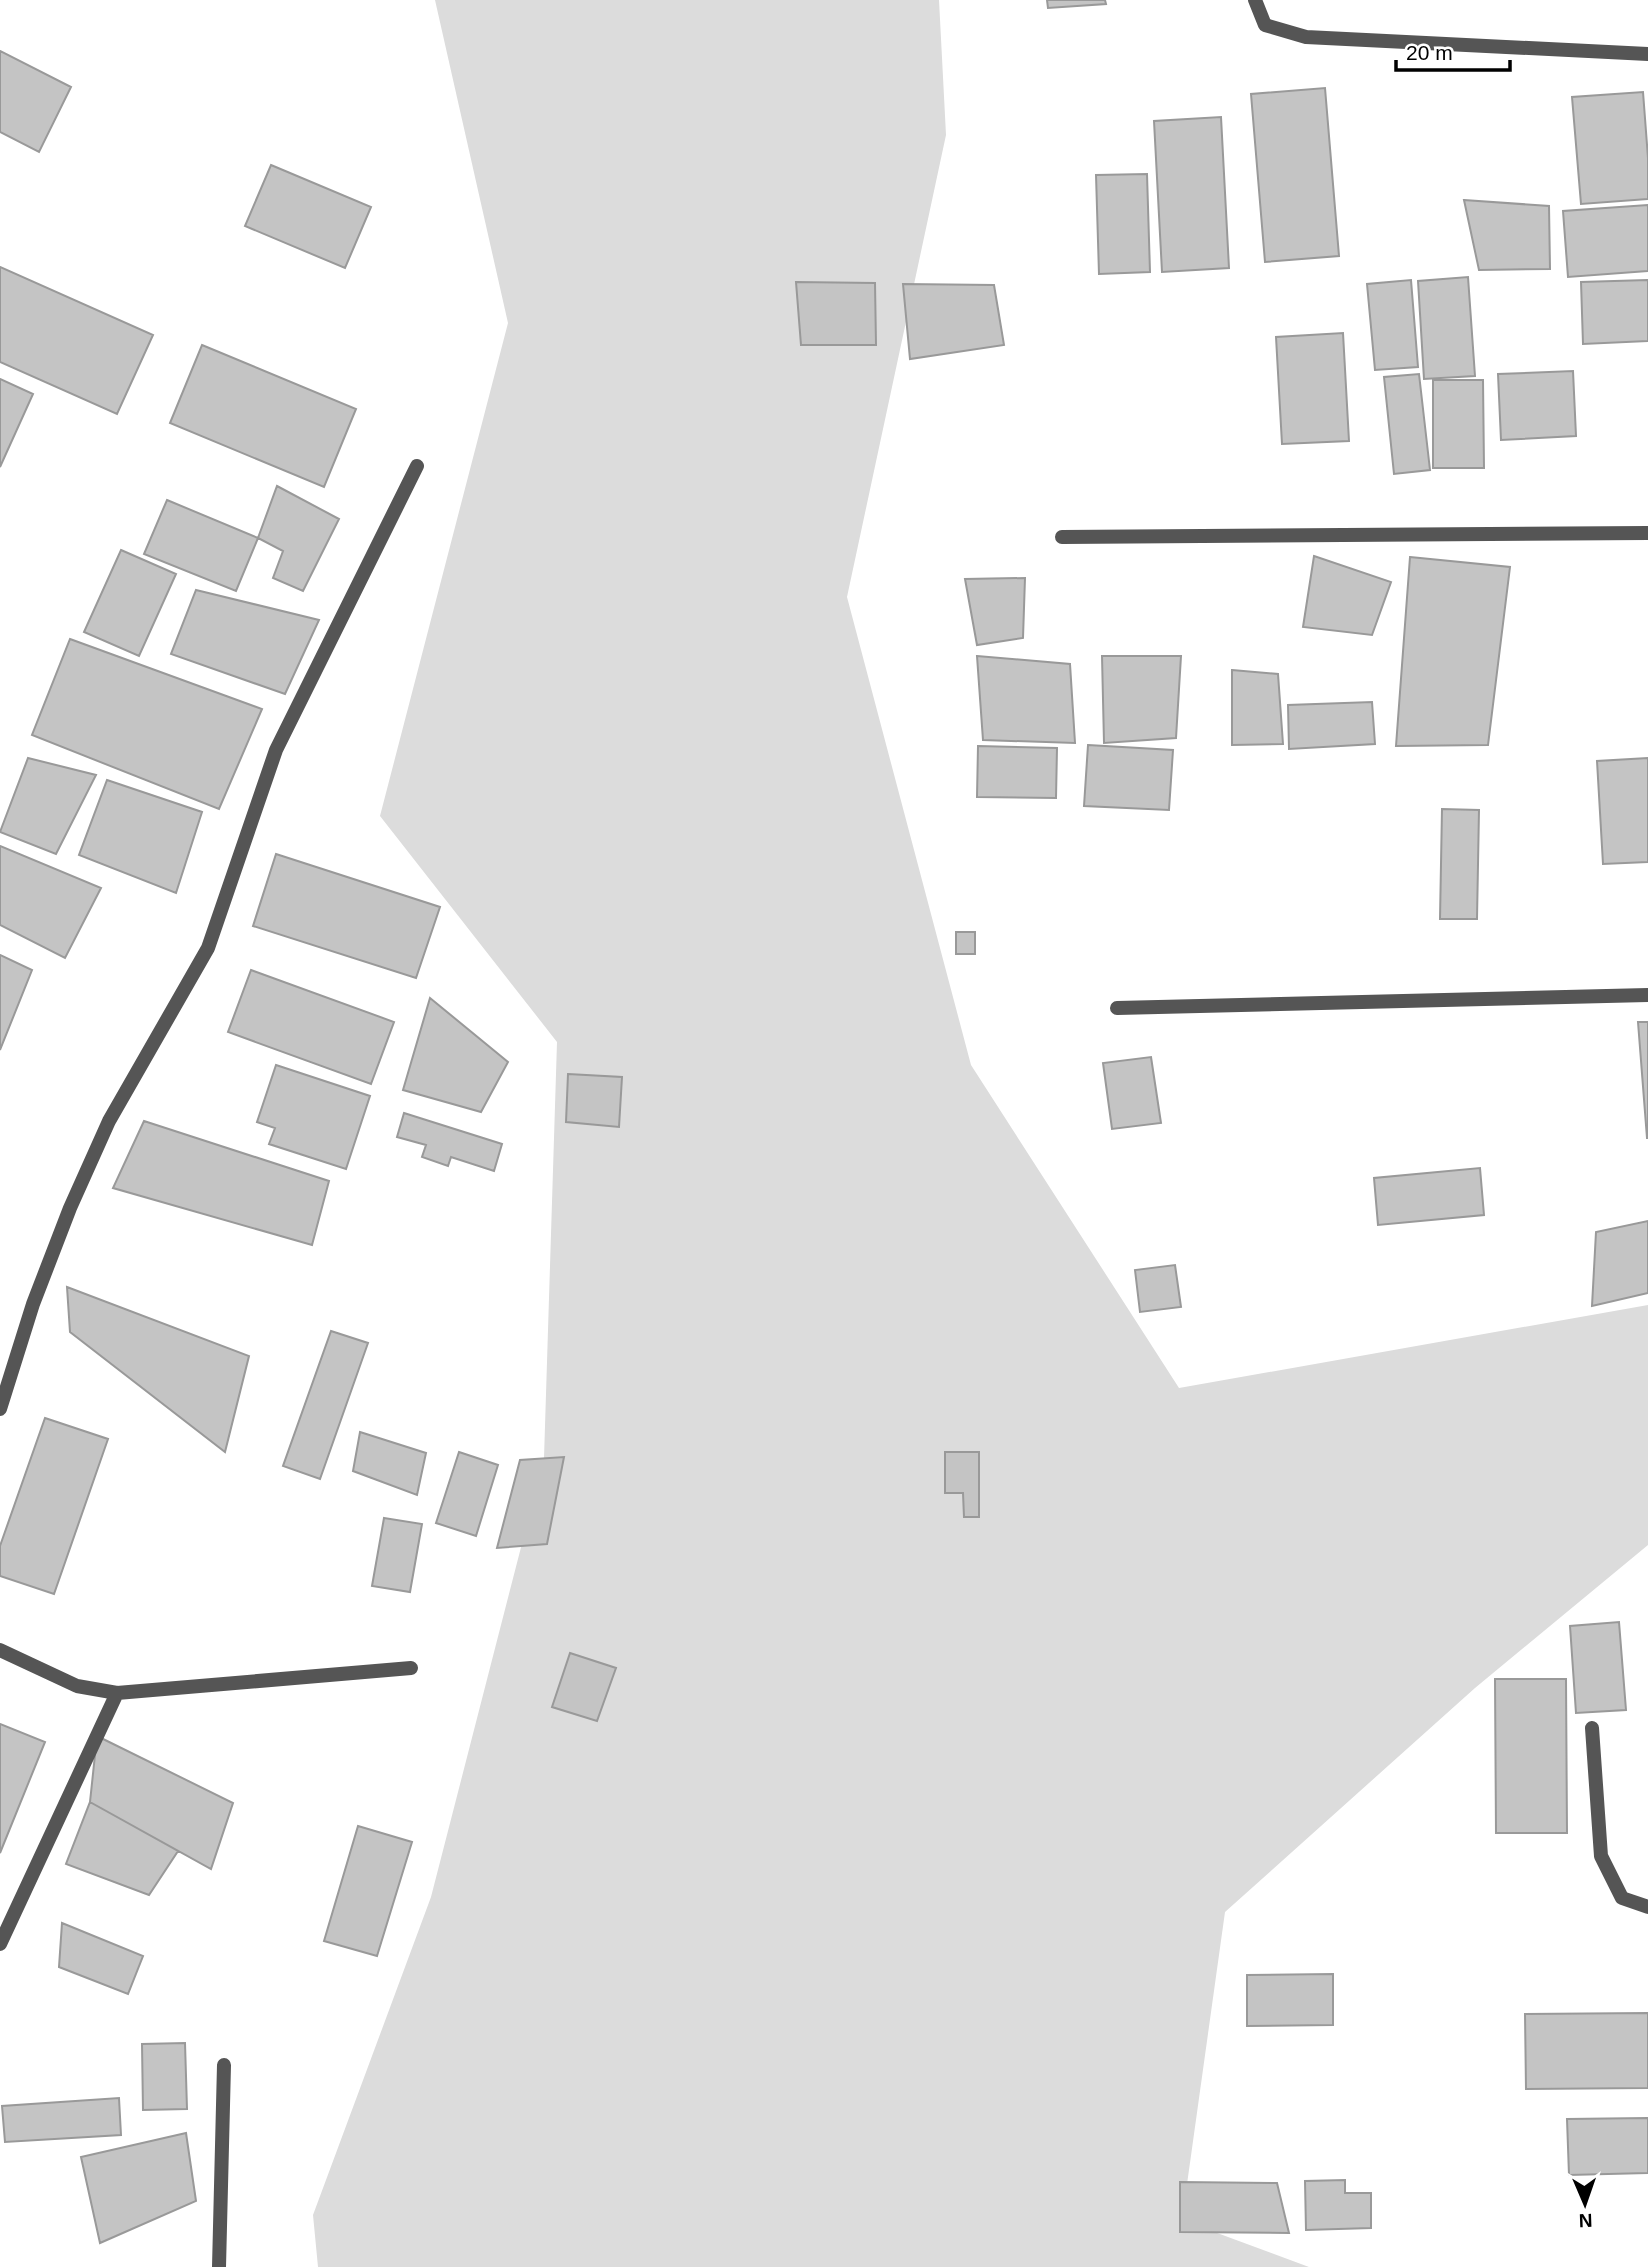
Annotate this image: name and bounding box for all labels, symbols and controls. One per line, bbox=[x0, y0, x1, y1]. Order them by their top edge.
scale bar bbox=[1396, 28, 1510, 72]
text: 20 m bbox=[1406, 41, 1453, 64]
north arrow bbox=[1550, 2169, 1620, 2239]
text: N bbox=[1578, 2210, 1593, 2231]

